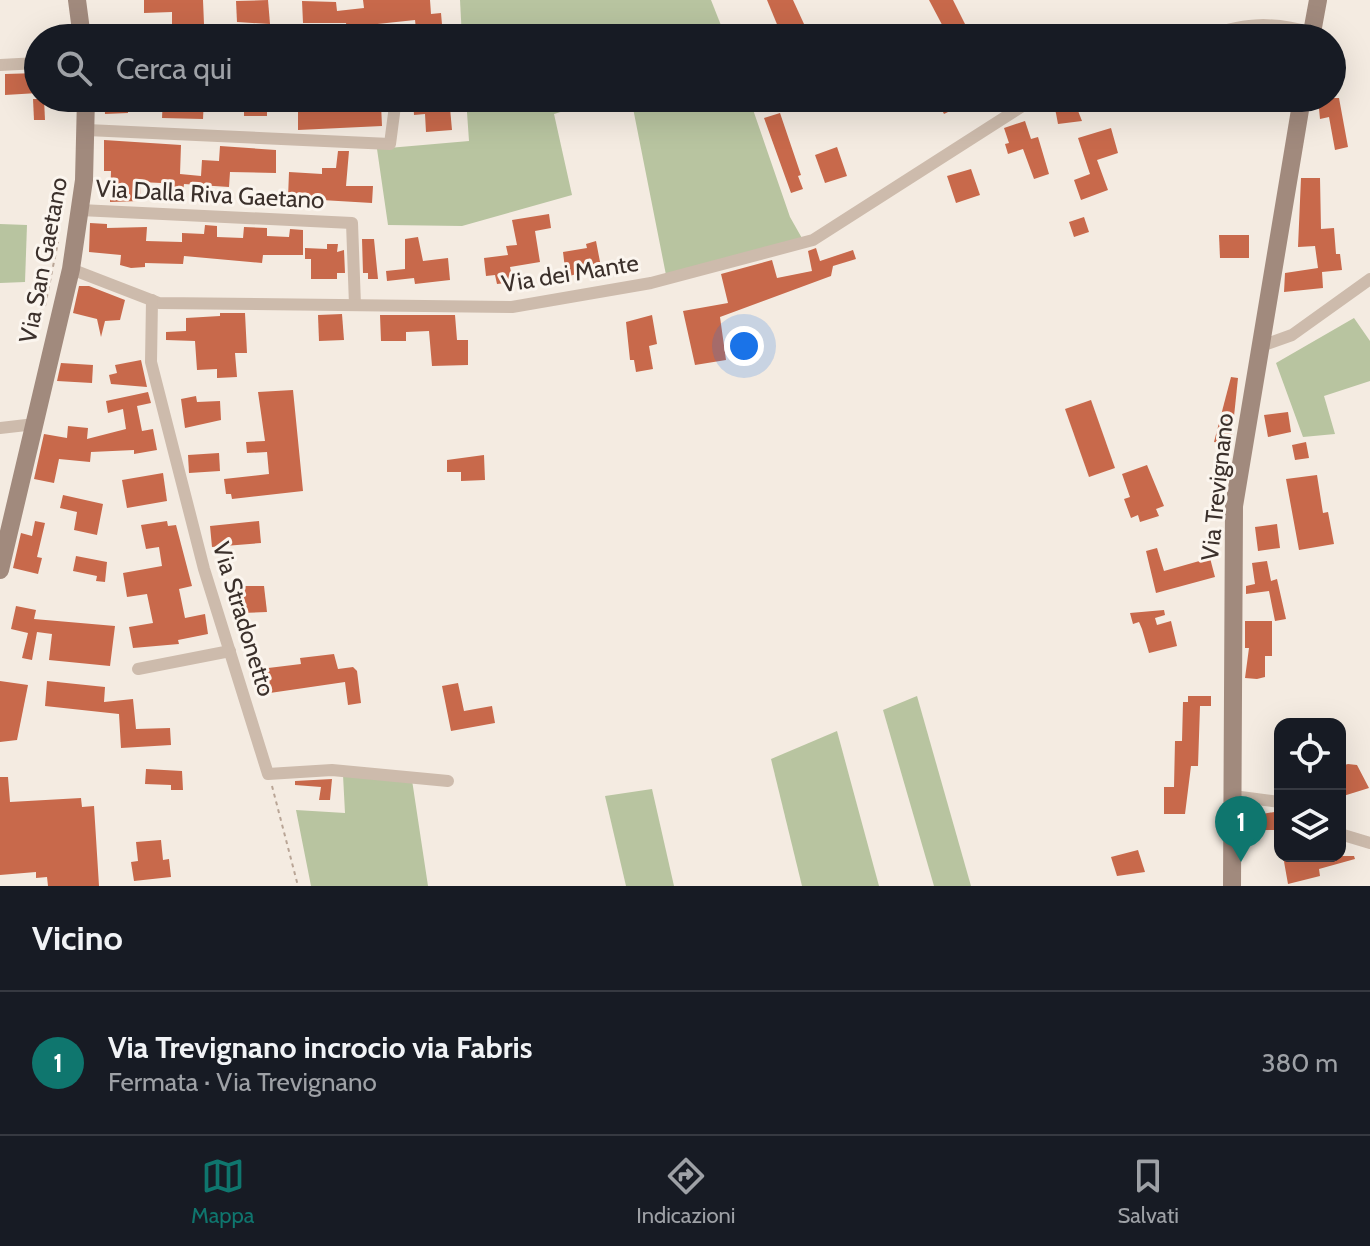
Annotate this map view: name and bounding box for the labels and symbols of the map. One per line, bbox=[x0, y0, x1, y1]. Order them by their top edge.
street label: Via Dalla Riva Gaetano bbox=[95, 174, 325, 214]
street label: Via San Gaetano bbox=[13, 175, 73, 345]
street label: Via dei Mante bbox=[499, 248, 641, 298]
your location bbox=[724, 326, 764, 366]
street label: Via Trevignano bbox=[1195, 412, 1239, 562]
street label: Via Stradonetto bbox=[207, 538, 281, 700]
pin: 1 bbox=[1215, 796, 1267, 862]

